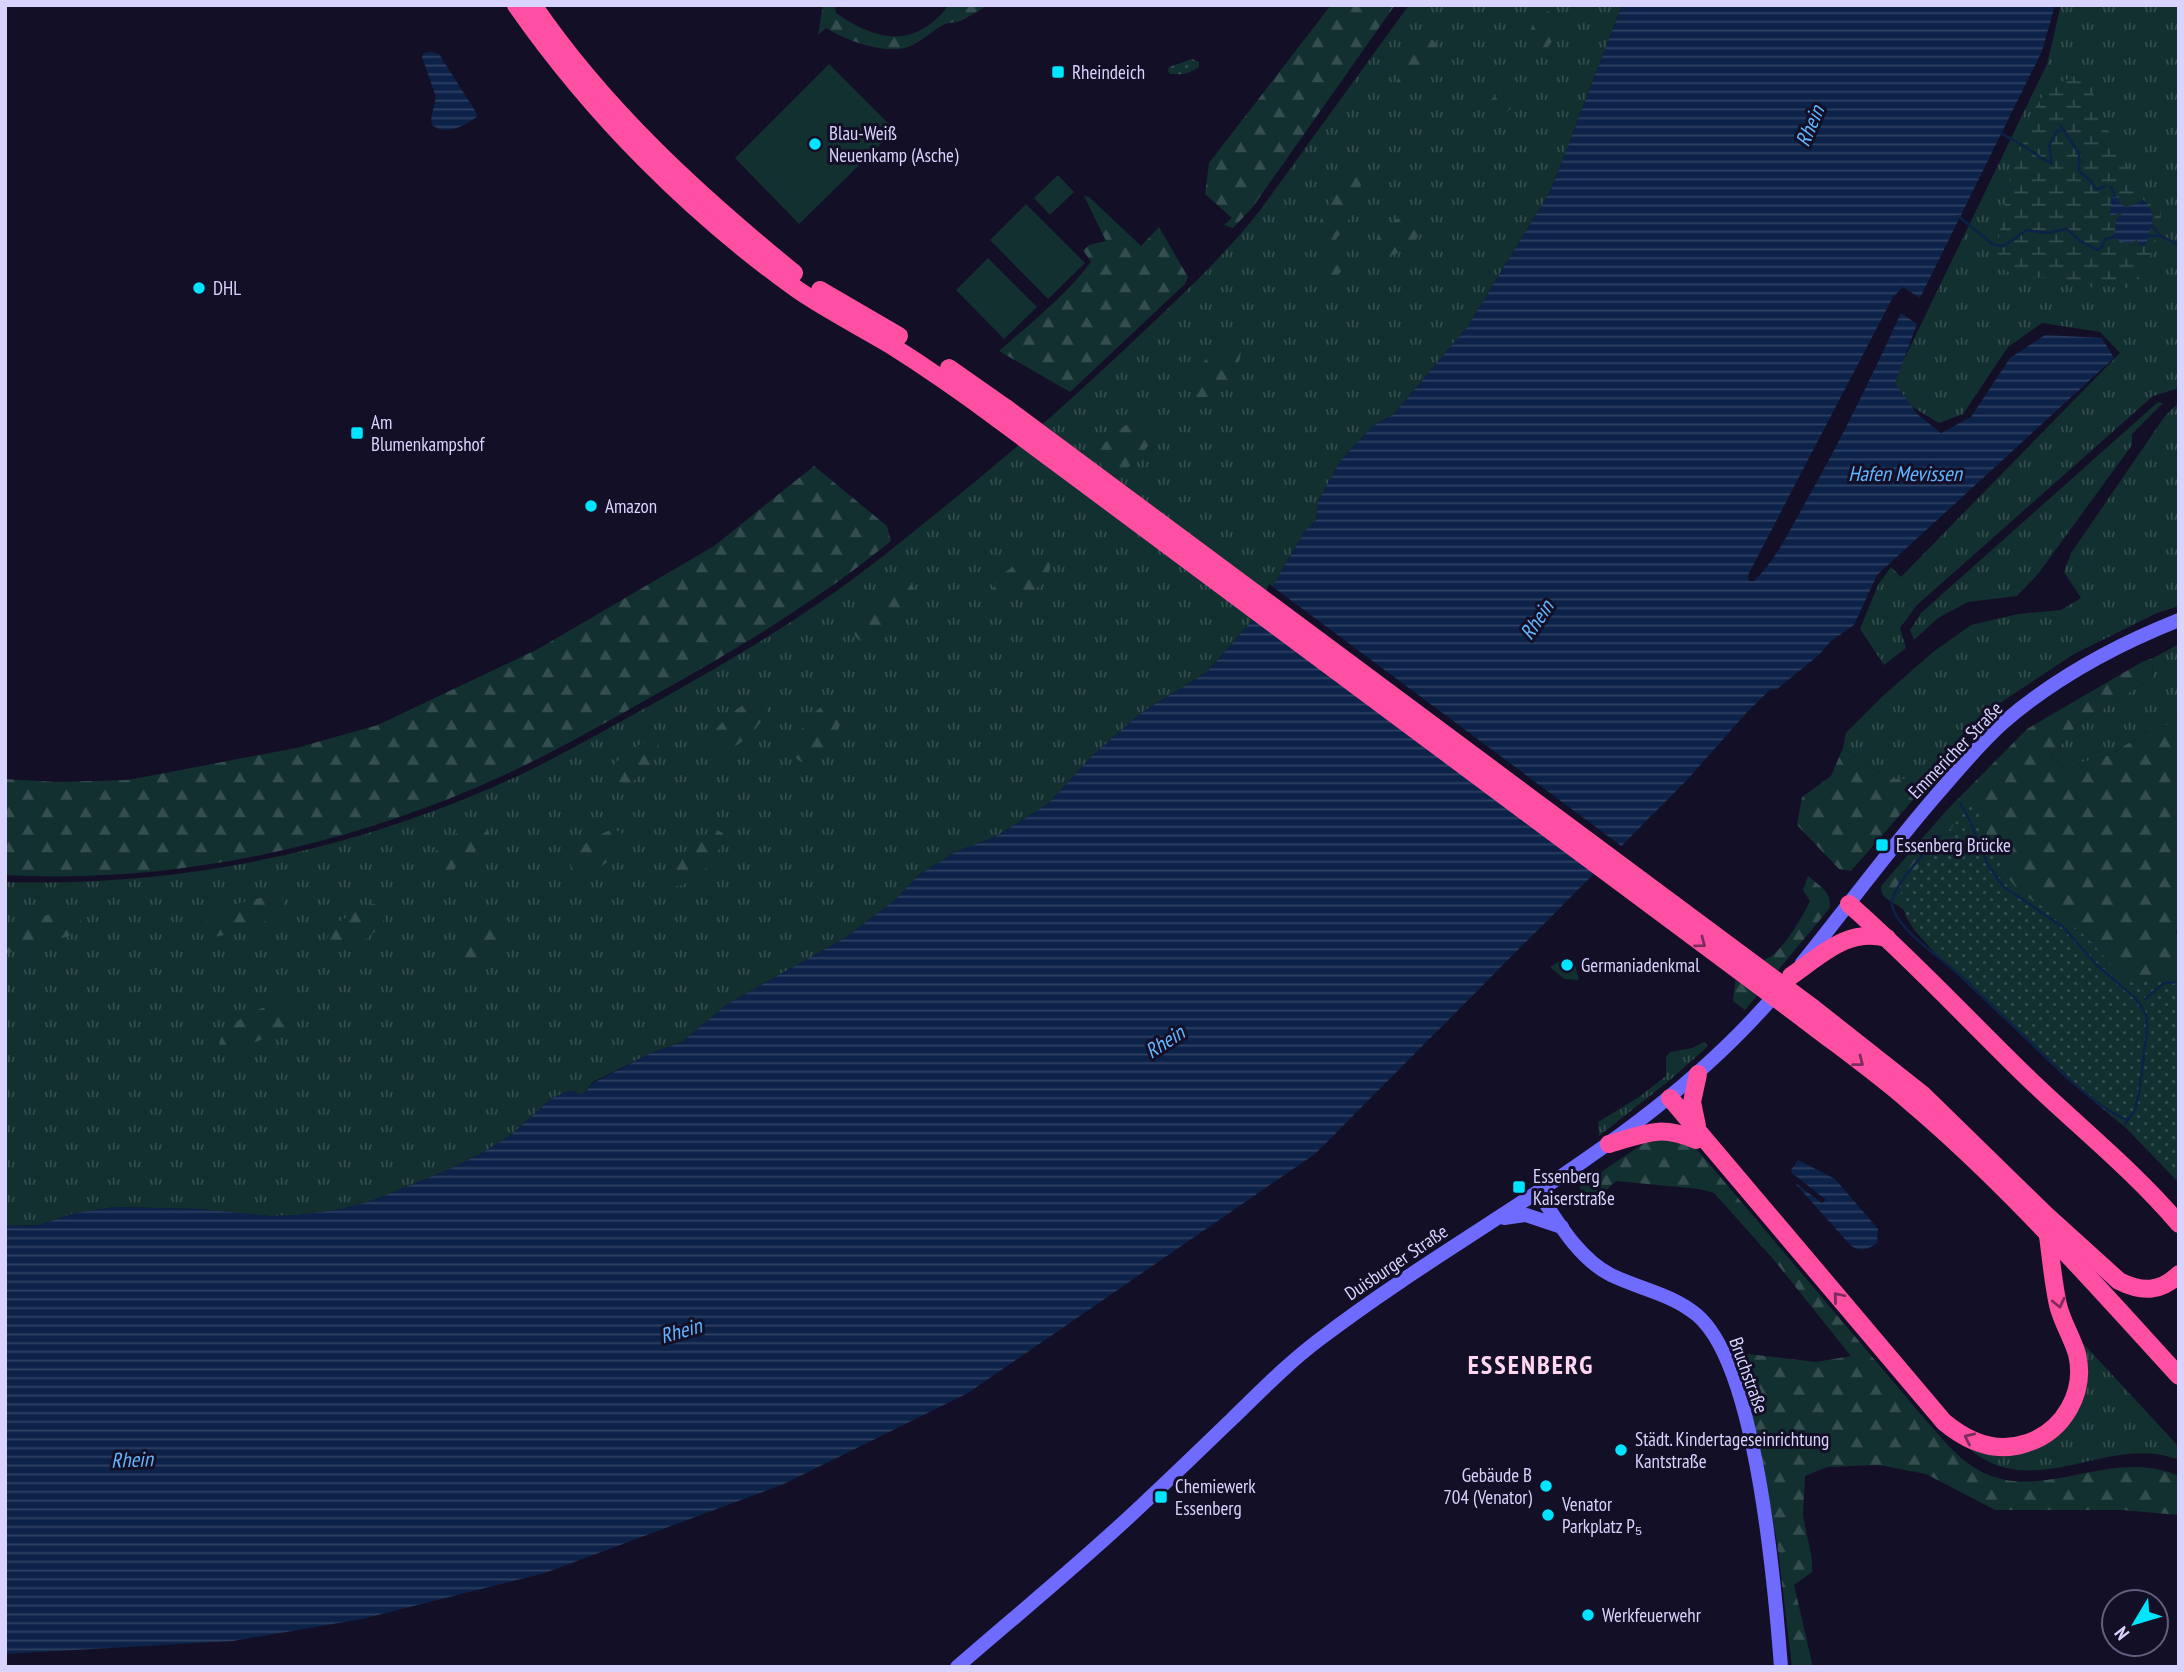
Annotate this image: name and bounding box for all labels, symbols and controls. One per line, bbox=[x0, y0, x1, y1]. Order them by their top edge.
place label: Rheindeich bbox=[1072, 60, 1145, 84]
marker: Rheindeich bbox=[1050, 64, 1066, 80]
water label: Rhein bbox=[1789, 100, 1831, 150]
place label: Blau-Weiß Neuenkamp (Asche) bbox=[829, 121, 959, 167]
marker: Blau-Weiß Neuenkamp (Asche) bbox=[807, 136, 823, 152]
place label: DHL bbox=[213, 276, 241, 300]
marker: DHL bbox=[191, 280, 207, 296]
place label: Am Blumenkampshof bbox=[371, 410, 486, 456]
marker: Am Blumenkampshof bbox=[349, 425, 365, 441]
water label: Hafen Mevissen bbox=[1848, 460, 1964, 487]
place label: Amazon bbox=[605, 494, 657, 518]
marker: Amazon bbox=[583, 498, 599, 514]
water label: Rhein bbox=[1514, 593, 1560, 645]
street label: Emmericher Straße bbox=[1903, 696, 2007, 803]
place label: Essenberg Brücke bbox=[1896, 833, 2011, 857]
marker: Essenberg Brücke bbox=[1874, 837, 1890, 853]
one-way arrow bbox=[1694, 935, 1706, 947]
place label: Germaniadenkmal bbox=[1581, 953, 1700, 977]
marker: Germaniadenkmal bbox=[1559, 957, 1575, 973]
water label: Rhein bbox=[1140, 1018, 1191, 1064]
one-way arrow bbox=[1851, 1053, 1864, 1066]
place label: Essenberg Kaiserstraße bbox=[1533, 1164, 1615, 1210]
marker: Essenberg Kaiserstraße bbox=[1511, 1179, 1527, 1195]
street label: Duisburger Straße bbox=[1340, 1219, 1452, 1305]
one-way arrow bbox=[1834, 1292, 1846, 1305]
one-way arrow bbox=[2050, 1297, 2065, 1309]
water label: Rhein bbox=[657, 1311, 706, 1349]
street label: Bruchstraße bbox=[1724, 1334, 1774, 1416]
district label: ESSENBERG bbox=[1468, 1348, 1594, 1381]
place label: Städt. Kindertageseinrichtung Kantstraße bbox=[1635, 1427, 1829, 1473]
one-way arrow bbox=[1964, 1433, 1976, 1447]
marker: Städt. Kindertageseinrichtung Kantstraße bbox=[1613, 1442, 1629, 1458]
water label: Rhein bbox=[111, 1445, 155, 1474]
place label: Gebäude B 704 (Venator) bbox=[1443, 1463, 1533, 1509]
place label: Chemiewerk Essenberg bbox=[1175, 1474, 1256, 1520]
marker: Gebäude B 704 (Venator) bbox=[1538, 1478, 1554, 1494]
marker: Chemiewerk Essenberg bbox=[1153, 1489, 1169, 1505]
place label: Venator Parkplatz P₅ bbox=[1561, 1492, 1642, 1538]
marker: Venator Parkplatz P₅ bbox=[1540, 1507, 1556, 1523]
north arrow bbox=[2100, 1588, 2170, 1658]
place label: Werkfeuerwehr bbox=[1602, 1603, 1702, 1627]
marker: Werkfeuerwehr bbox=[1580, 1607, 1596, 1623]
text: N bbox=[2109, 1622, 2134, 1645]

